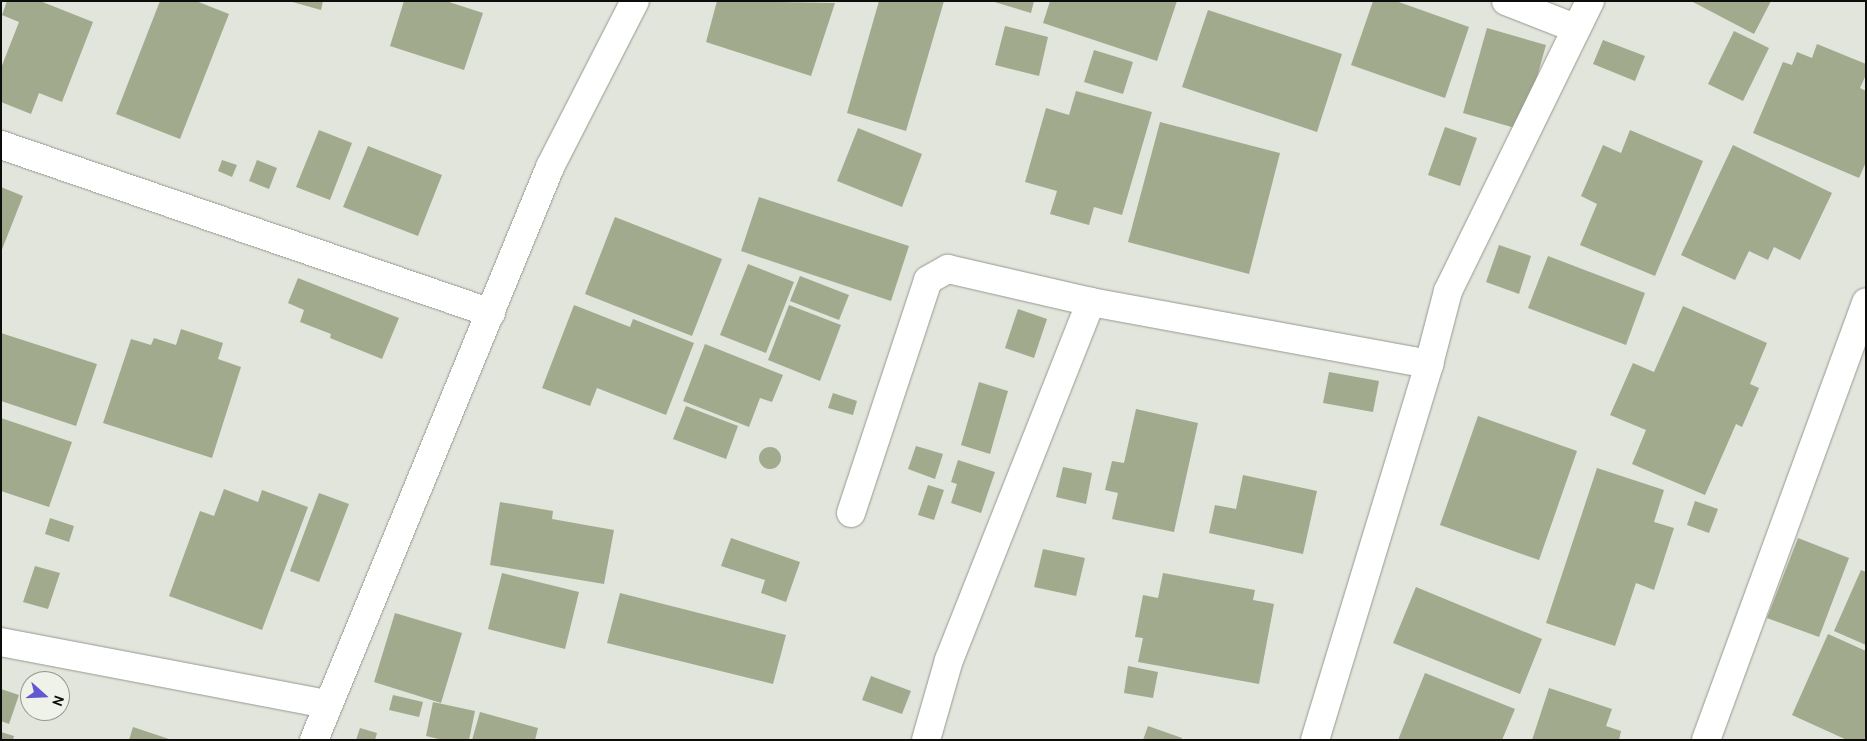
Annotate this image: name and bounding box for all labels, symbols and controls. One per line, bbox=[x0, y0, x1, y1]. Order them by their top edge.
north arrow bbox=[20, 671, 70, 721]
text: N bbox=[48, 693, 68, 709]

